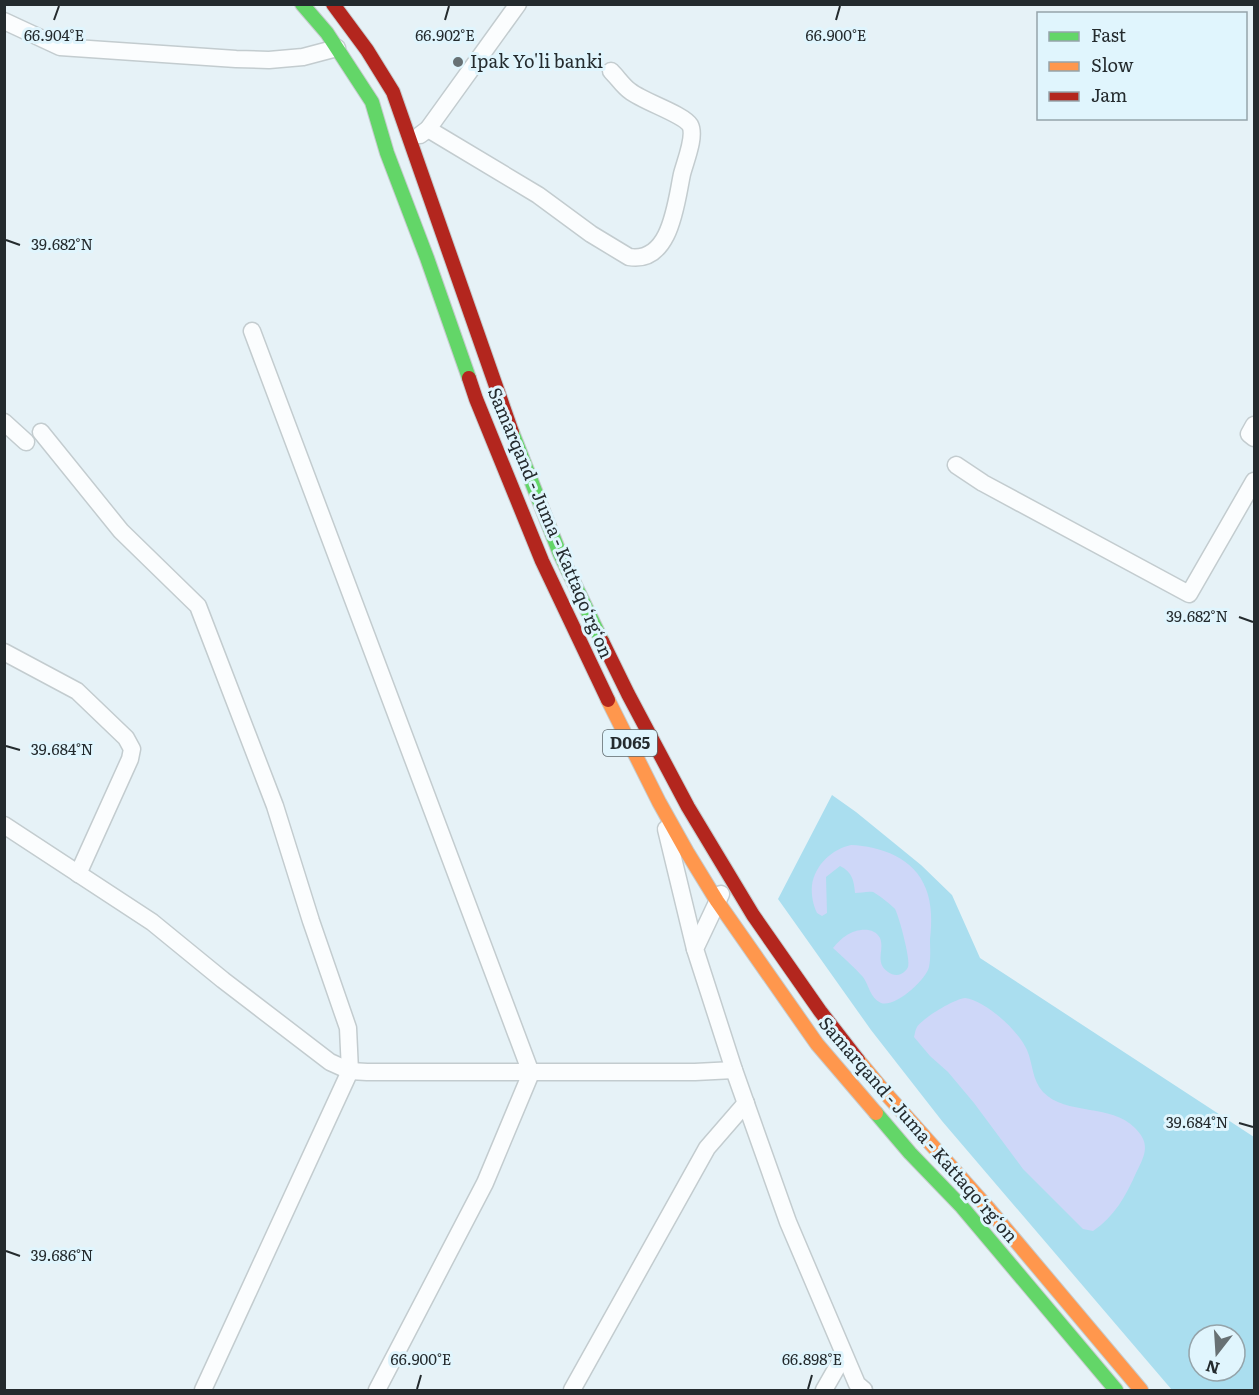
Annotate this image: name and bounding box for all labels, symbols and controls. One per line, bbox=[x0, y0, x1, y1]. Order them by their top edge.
legend bbox=[1037, 12, 1247, 120]
text: Fast bbox=[1091, 21, 1127, 48]
text: 66.904°E bbox=[24, 23, 84, 46]
text: 66.902°E bbox=[415, 23, 475, 46]
text: 66.900°E bbox=[806, 23, 866, 46]
place label: Ipak Yo'li banki bbox=[470, 47, 603, 74]
text: Slow bbox=[1091, 51, 1134, 78]
marker: Ipak Yo'li banki bbox=[451, 55, 465, 69]
text: Jam bbox=[1091, 81, 1127, 108]
text: 39.682°N bbox=[31, 232, 93, 255]
street label: Samarqand - Juma - Kattaqo‘rg‘on bbox=[482, 383, 621, 662]
text: 39.682°N bbox=[1166, 604, 1228, 627]
road number: D065 bbox=[603, 730, 657, 756]
text: 39.684°N bbox=[31, 737, 93, 760]
street label: Samarqand - Juma - Kattaqo‘rg‘on bbox=[813, 1010, 1025, 1248]
text: 39.684°N bbox=[1166, 1110, 1228, 1133]
text: 39.686°N bbox=[31, 1243, 93, 1266]
north arrow bbox=[1187, 1323, 1247, 1383]
text: 66.900°E bbox=[391, 1347, 451, 1370]
text: 66.898°E bbox=[782, 1347, 842, 1370]
text: N bbox=[1202, 1355, 1222, 1382]

